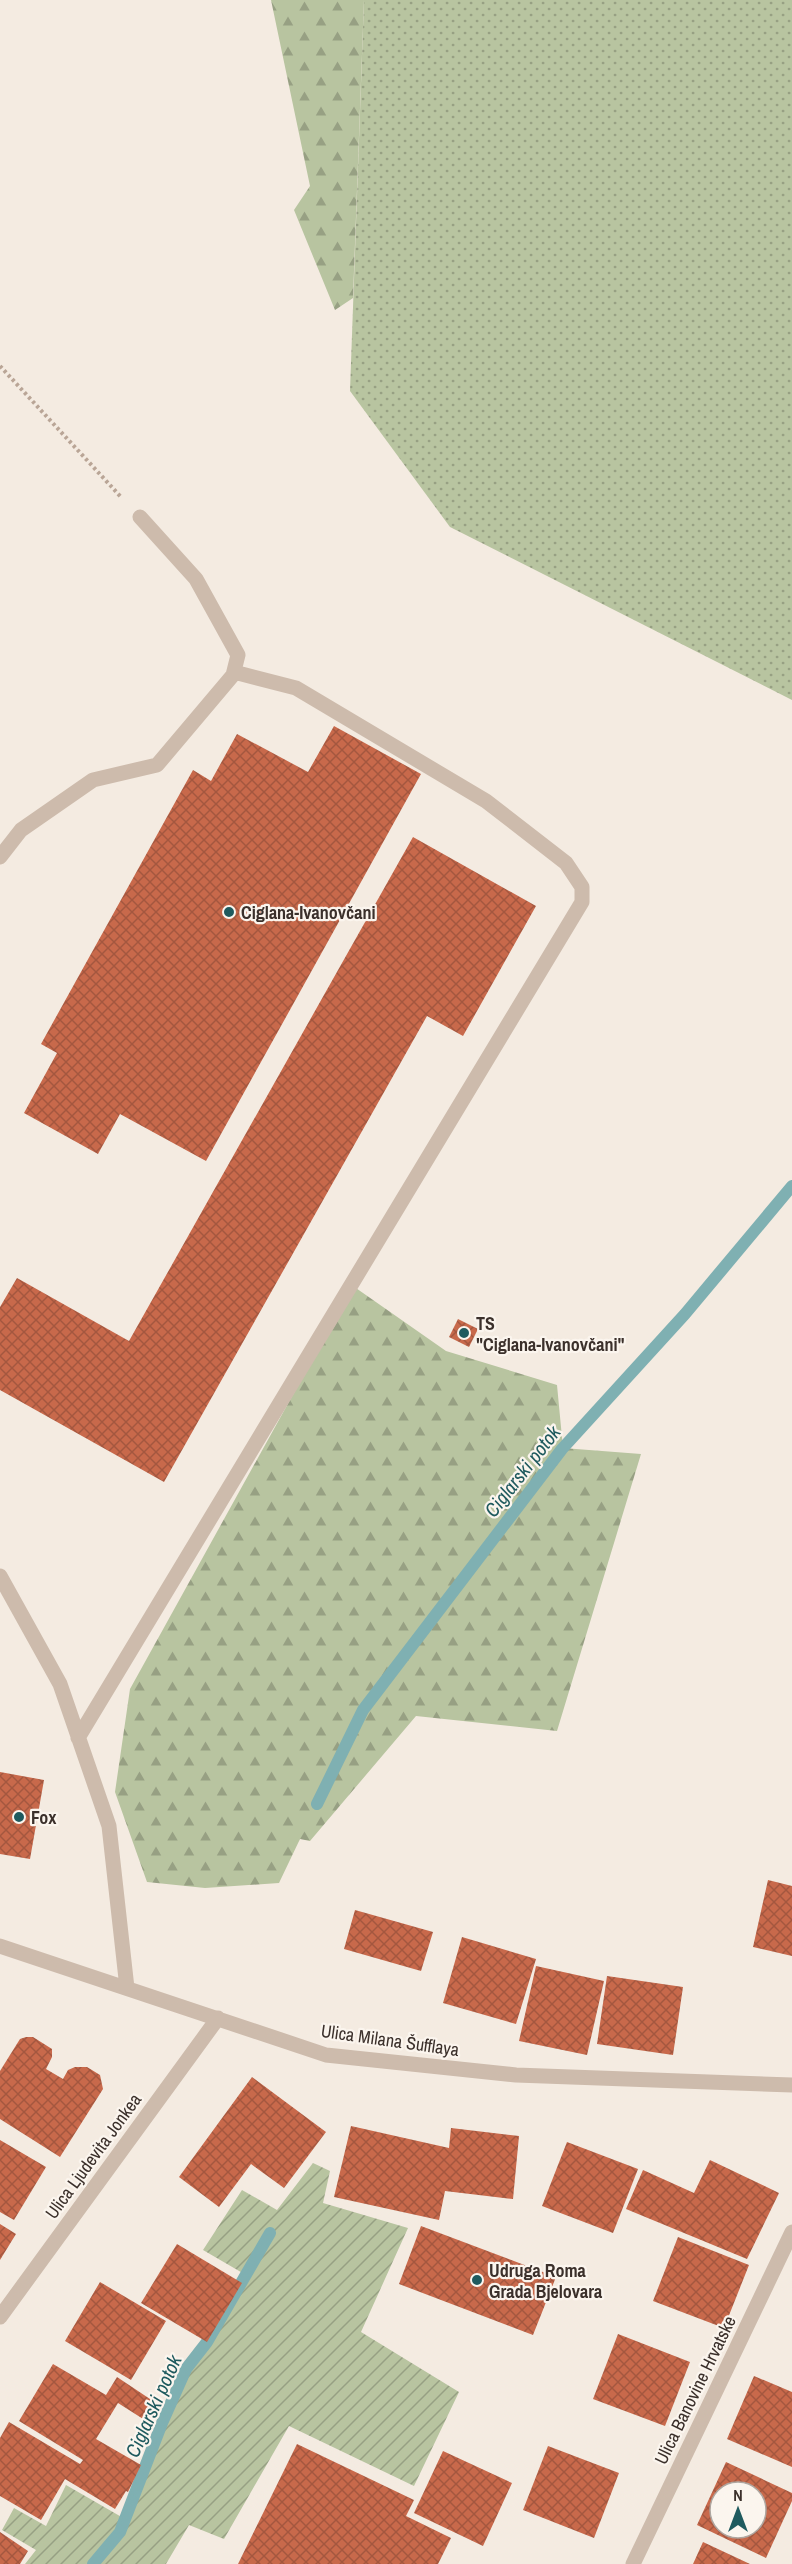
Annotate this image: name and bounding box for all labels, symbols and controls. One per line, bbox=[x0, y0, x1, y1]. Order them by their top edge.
place label: Ciglana-Ivanovčani bbox=[241, 900, 376, 925]
marker: Ciglana-Ivanovčani bbox=[222, 905, 236, 919]
place label: TS "Ciglana-Ivanovčani" bbox=[476, 1311, 625, 1357]
marker: TS "Ciglana-Ivanovčani" bbox=[457, 1326, 471, 1340]
water label: Ciglarski potok bbox=[478, 1419, 567, 1522]
place label: Fox bbox=[31, 1805, 57, 1830]
marker: Fox bbox=[12, 1810, 26, 1824]
street label: Ulica Milana Šufflaya bbox=[319, 2018, 461, 2062]
street label: Ulica Ljudevita Jonkea bbox=[39, 2088, 147, 2224]
place label: Udruga Roma Grada Bjelovara bbox=[489, 2258, 603, 2304]
marker: Udruga Roma Grada Bjelovara bbox=[470, 2273, 484, 2287]
street label: Ulica Banovine Hrvatske bbox=[648, 2312, 742, 2468]
water label: Ciglarski potok bbox=[118, 2350, 188, 2461]
north arrow bbox=[708, 2480, 768, 2540]
text: N bbox=[733, 2484, 743, 2506]

